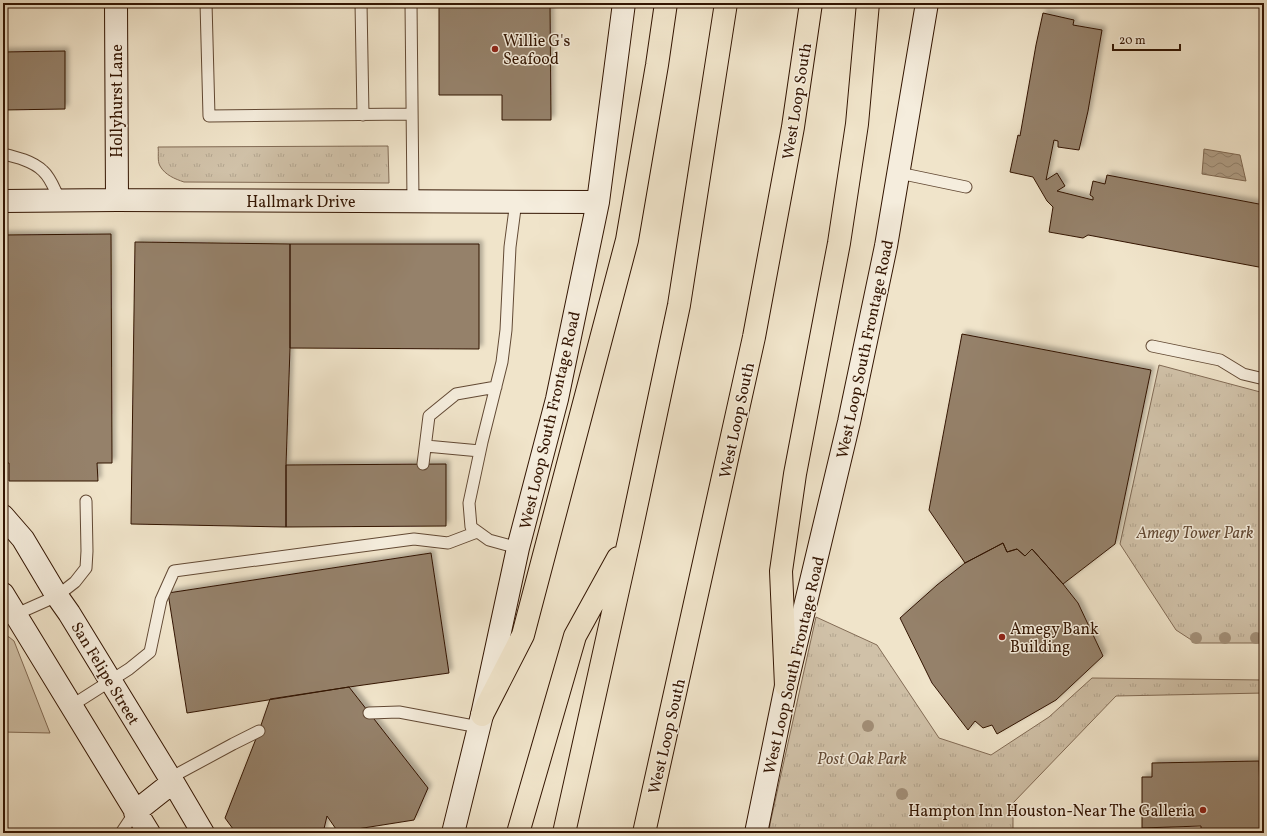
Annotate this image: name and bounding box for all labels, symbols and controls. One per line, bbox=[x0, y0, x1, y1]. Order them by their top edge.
scale bar bbox=[1113, 26, 1180, 52]
place label: Willie G's Seafood bbox=[503, 31, 570, 71]
text: 20 m bbox=[1119, 33, 1146, 49]
street label: West Loop South bbox=[778, 41, 818, 161]
street label: Hollyhurst Lane bbox=[107, 44, 129, 158]
marker: Willie G's Seafood bbox=[490, 44, 500, 54]
street label: Hallmark Drive bbox=[246, 192, 356, 214]
street label: West Loop South Frontage Road bbox=[832, 238, 900, 461]
street label: West Loop South Frontage Road bbox=[515, 309, 587, 532]
street label: West Loop South bbox=[715, 360, 761, 480]
park label: Amegy Tower Park bbox=[1135, 523, 1254, 545]
street label: West Loop South Frontage Road bbox=[759, 554, 831, 777]
street label: San Felipe Street bbox=[65, 618, 144, 730]
place label: Amegy Bank Building bbox=[1010, 619, 1099, 659]
marker: Amegy Bank Building bbox=[997, 632, 1007, 642]
street label: West Loop South bbox=[644, 677, 692, 796]
park label: Post Oak Park bbox=[817, 749, 908, 771]
place label: Hampton Inn Houston-Near The Galleria bbox=[908, 801, 1195, 823]
marker: Hampton Inn Houston-Near The Galleria bbox=[1198, 805, 1208, 815]

